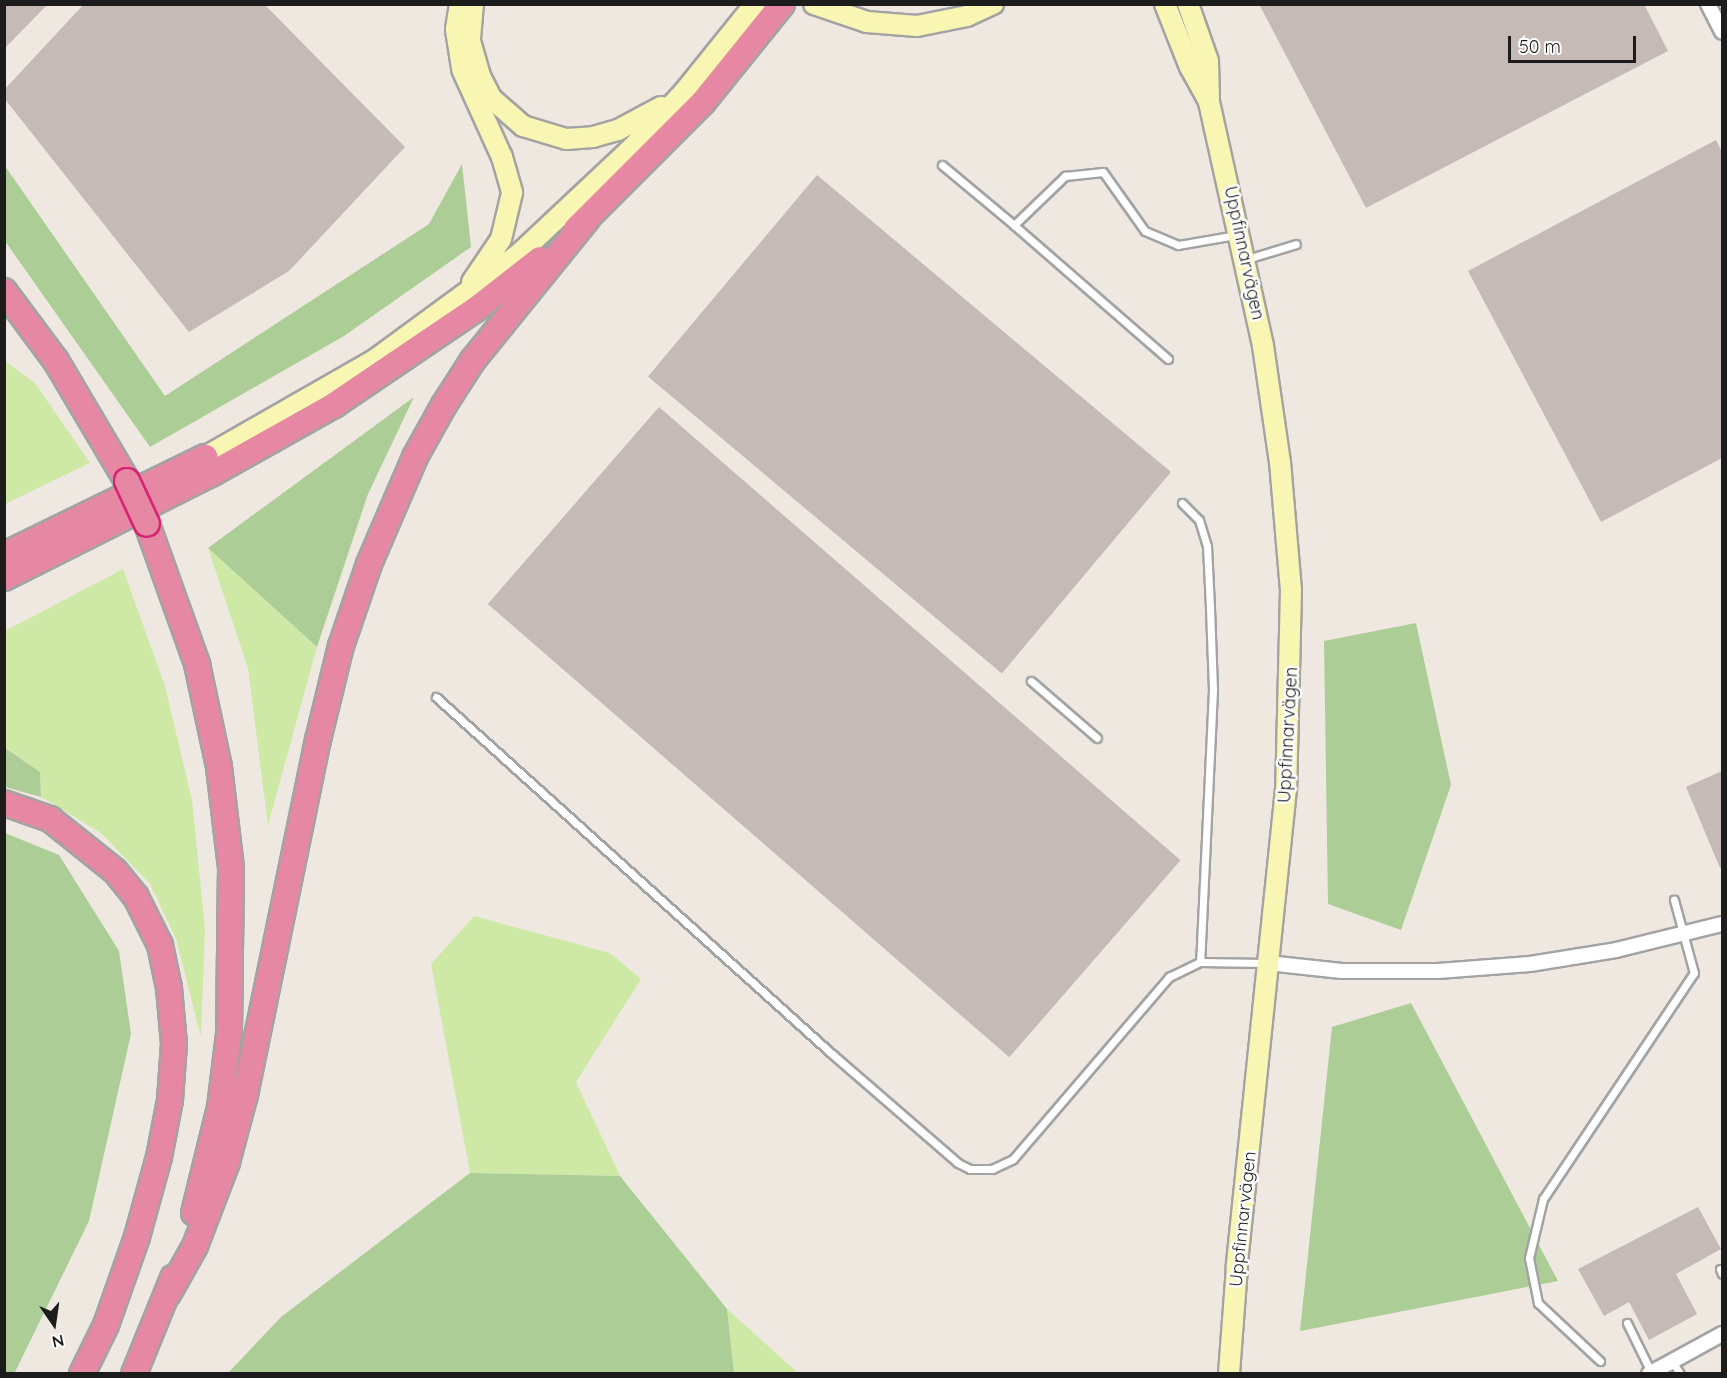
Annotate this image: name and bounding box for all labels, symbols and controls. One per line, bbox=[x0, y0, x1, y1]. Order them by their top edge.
scale bar bbox=[1511, 24, 1638, 62]
text: 50 m bbox=[1519, 35, 1561, 58]
street label: Uppfinnarvägen bbox=[1219, 184, 1269, 322]
street label: Uppfinnarvägen bbox=[1274, 666, 1302, 804]
street label: Uppfinnarvägen bbox=[1225, 1150, 1261, 1288]
north arrow bbox=[24, 1294, 84, 1354]
text: N bbox=[50, 1330, 66, 1353]

